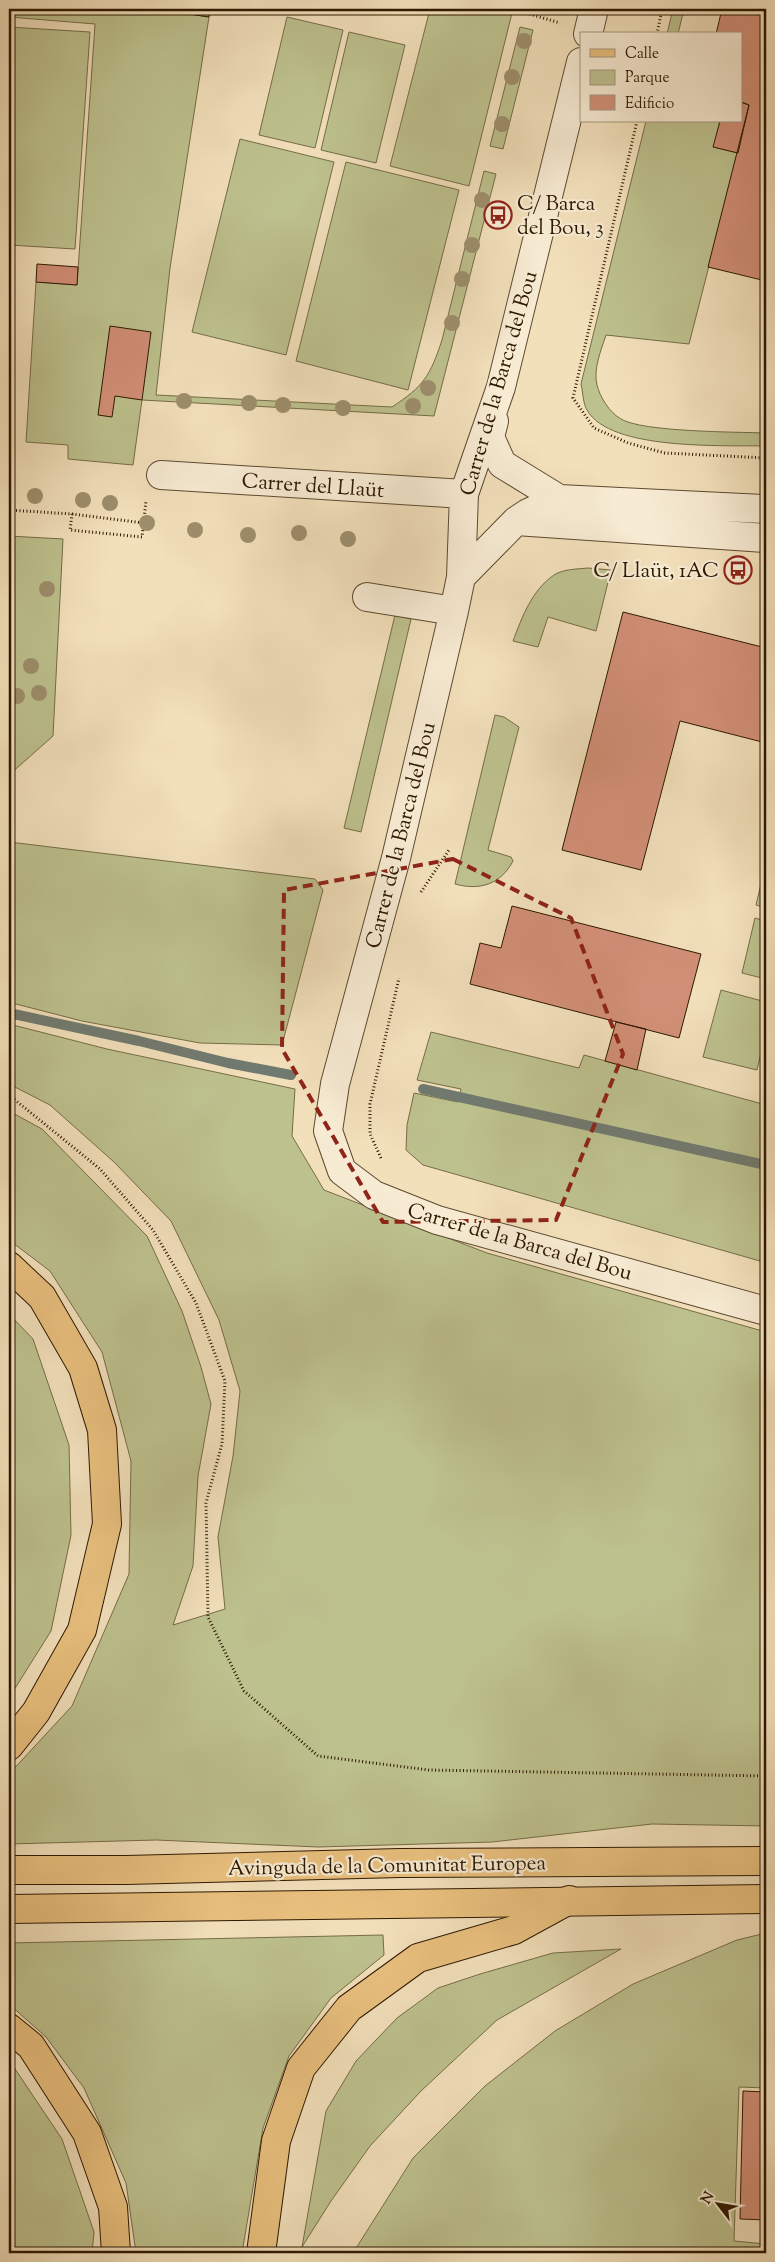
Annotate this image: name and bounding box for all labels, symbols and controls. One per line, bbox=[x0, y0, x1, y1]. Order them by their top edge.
legend bbox=[580, 32, 742, 122]
text: Calle bbox=[625, 44, 659, 65]
text: Parque bbox=[625, 68, 669, 89]
text: Edificio bbox=[625, 94, 674, 115]
place label: C/ Barca del Bou, 3 bbox=[517, 190, 604, 244]
bus stop icon: C/ Barca del Bou, 3 bbox=[483, 200, 513, 230]
street label: Carrer de la Barca del Bou bbox=[453, 268, 546, 499]
street label: Carrer del Llaüt bbox=[241, 467, 385, 507]
bus stop icon: C/ Llaüt, 1AC bbox=[723, 555, 753, 585]
place label: C/ Llaüt, 1AC bbox=[593, 557, 719, 587]
street label: Carrer de la Barca del Bou bbox=[359, 719, 445, 952]
street label: Carrer de la Barca del Bou bbox=[404, 1196, 635, 1289]
street label: Avinguda de la Comunitat Europea bbox=[228, 1849, 547, 1885]
north arrow bbox=[692, 2180, 742, 2230]
text: N bbox=[697, 2188, 720, 2208]

